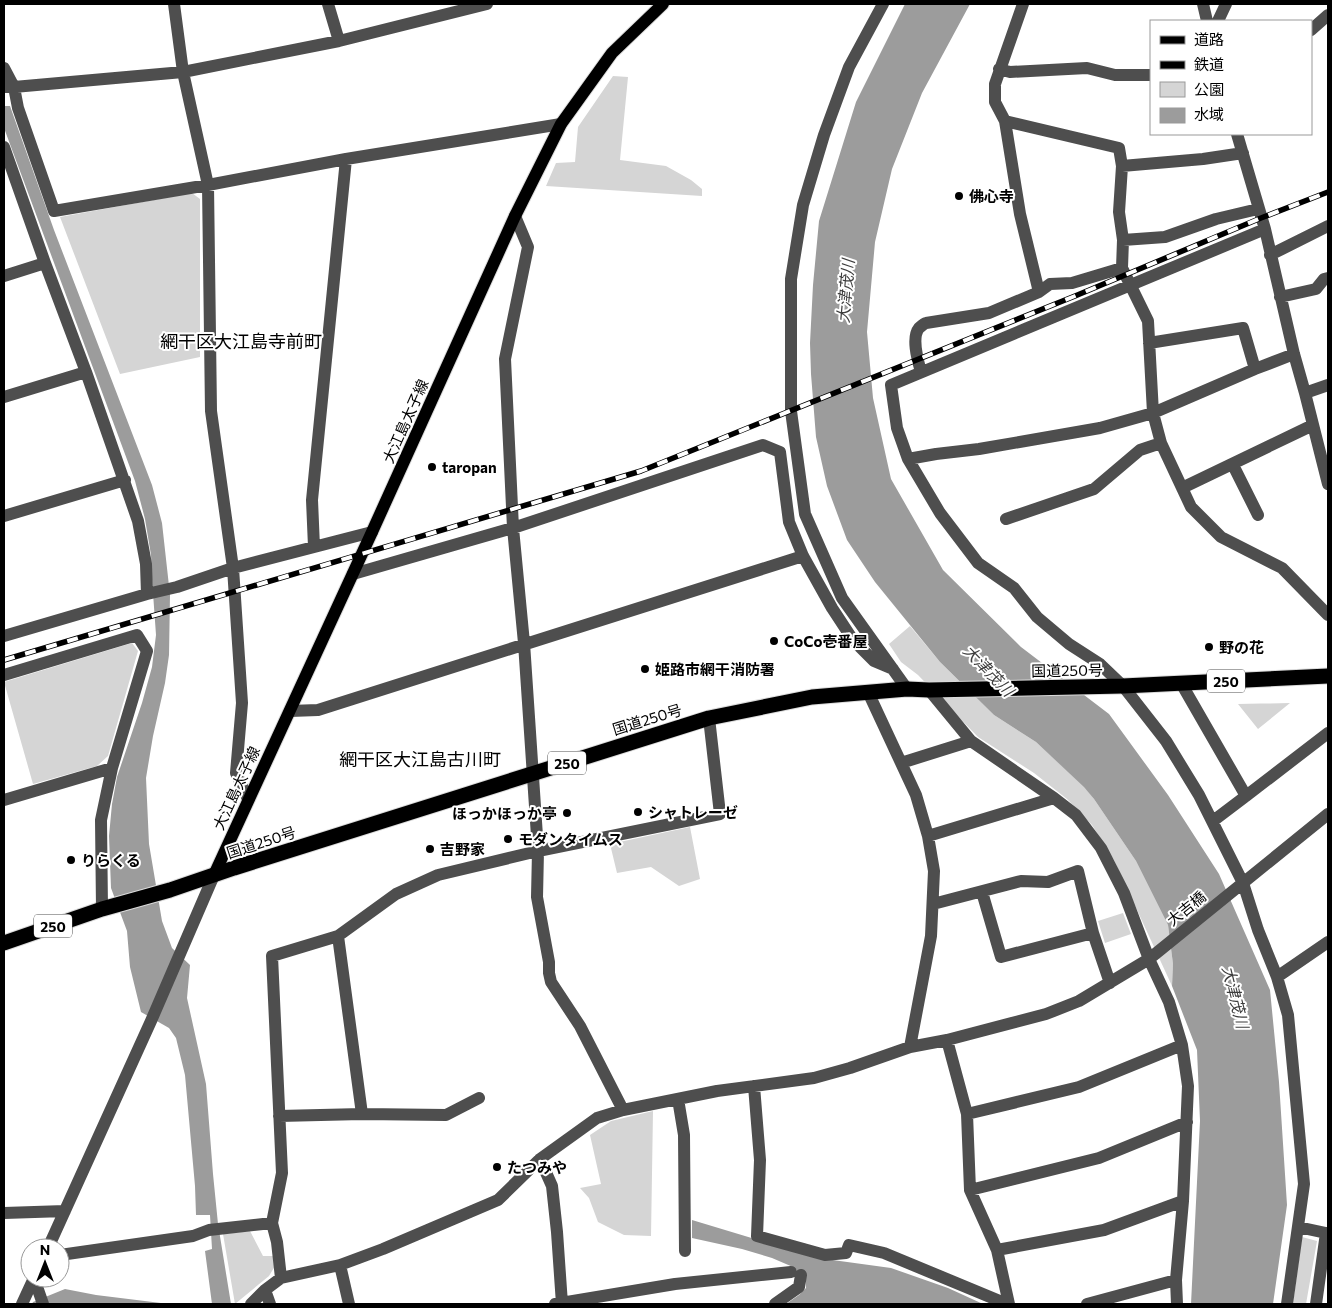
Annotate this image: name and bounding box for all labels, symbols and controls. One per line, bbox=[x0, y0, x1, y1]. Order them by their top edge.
legend bbox=[1150, 20, 1312, 135]
text: 道路 bbox=[1194, 30, 1224, 48]
text: 鉄道 bbox=[1194, 55, 1224, 73]
text: 公園 bbox=[1194, 80, 1224, 98]
text: 水域 bbox=[1194, 105, 1224, 123]
place label: 佛心寺 bbox=[969, 187, 1014, 205]
marker: 佛心寺 bbox=[953, 190, 965, 202]
water label: 大津茂川 bbox=[833, 256, 857, 324]
district label: 網干区大江島寺前町 bbox=[160, 330, 322, 352]
street label: 大江島太子線 bbox=[378, 376, 432, 466]
place label: taropan bbox=[442, 458, 497, 476]
marker: taropan bbox=[426, 461, 438, 473]
place label: CoCo壱番屋 bbox=[784, 632, 867, 650]
marker: CoCo壱番屋 bbox=[768, 635, 780, 647]
place label: 野の花 bbox=[1219, 638, 1264, 656]
water label: 大津茂川 bbox=[960, 640, 1019, 701]
marker: 野の花 bbox=[1203, 641, 1215, 653]
place label: 姫路市網干消防署 bbox=[655, 660, 775, 678]
street label: 国道250号 bbox=[1031, 660, 1103, 680]
marker: 姫路市網干消防署 bbox=[639, 663, 651, 675]
road number: 250 bbox=[1207, 669, 1245, 692]
street label: 国道250号 bbox=[610, 700, 684, 738]
street label: 大江島太子線 bbox=[209, 743, 263, 833]
district label: 網干区大江島古川町 bbox=[339, 748, 501, 770]
road number: 250 bbox=[548, 751, 586, 774]
place label: シャトレーゼ bbox=[648, 803, 738, 821]
place label: ほっかほっか亭 bbox=[452, 804, 557, 822]
marker: シャトレーゼ bbox=[632, 806, 644, 818]
marker: ほっかほっか亭 bbox=[561, 807, 573, 819]
street label: 国道250号 bbox=[224, 822, 298, 862]
place label: モダンタイムス bbox=[518, 830, 623, 848]
marker: モダンタイムス bbox=[502, 833, 514, 845]
place label: 吉野家 bbox=[440, 840, 485, 858]
marker: 吉野家 bbox=[424, 843, 436, 855]
place label: りらくる bbox=[81, 851, 141, 869]
marker: りらくる bbox=[65, 854, 77, 866]
street label: 大吉橋 bbox=[1163, 887, 1209, 929]
road number: 250 bbox=[34, 914, 72, 938]
water label: 大津茂川 bbox=[1219, 964, 1253, 1032]
place label: たつみや bbox=[507, 1158, 567, 1176]
marker: たつみや bbox=[491, 1161, 503, 1173]
north arrow bbox=[20, 1238, 70, 1288]
text: N bbox=[40, 1241, 50, 1258]

